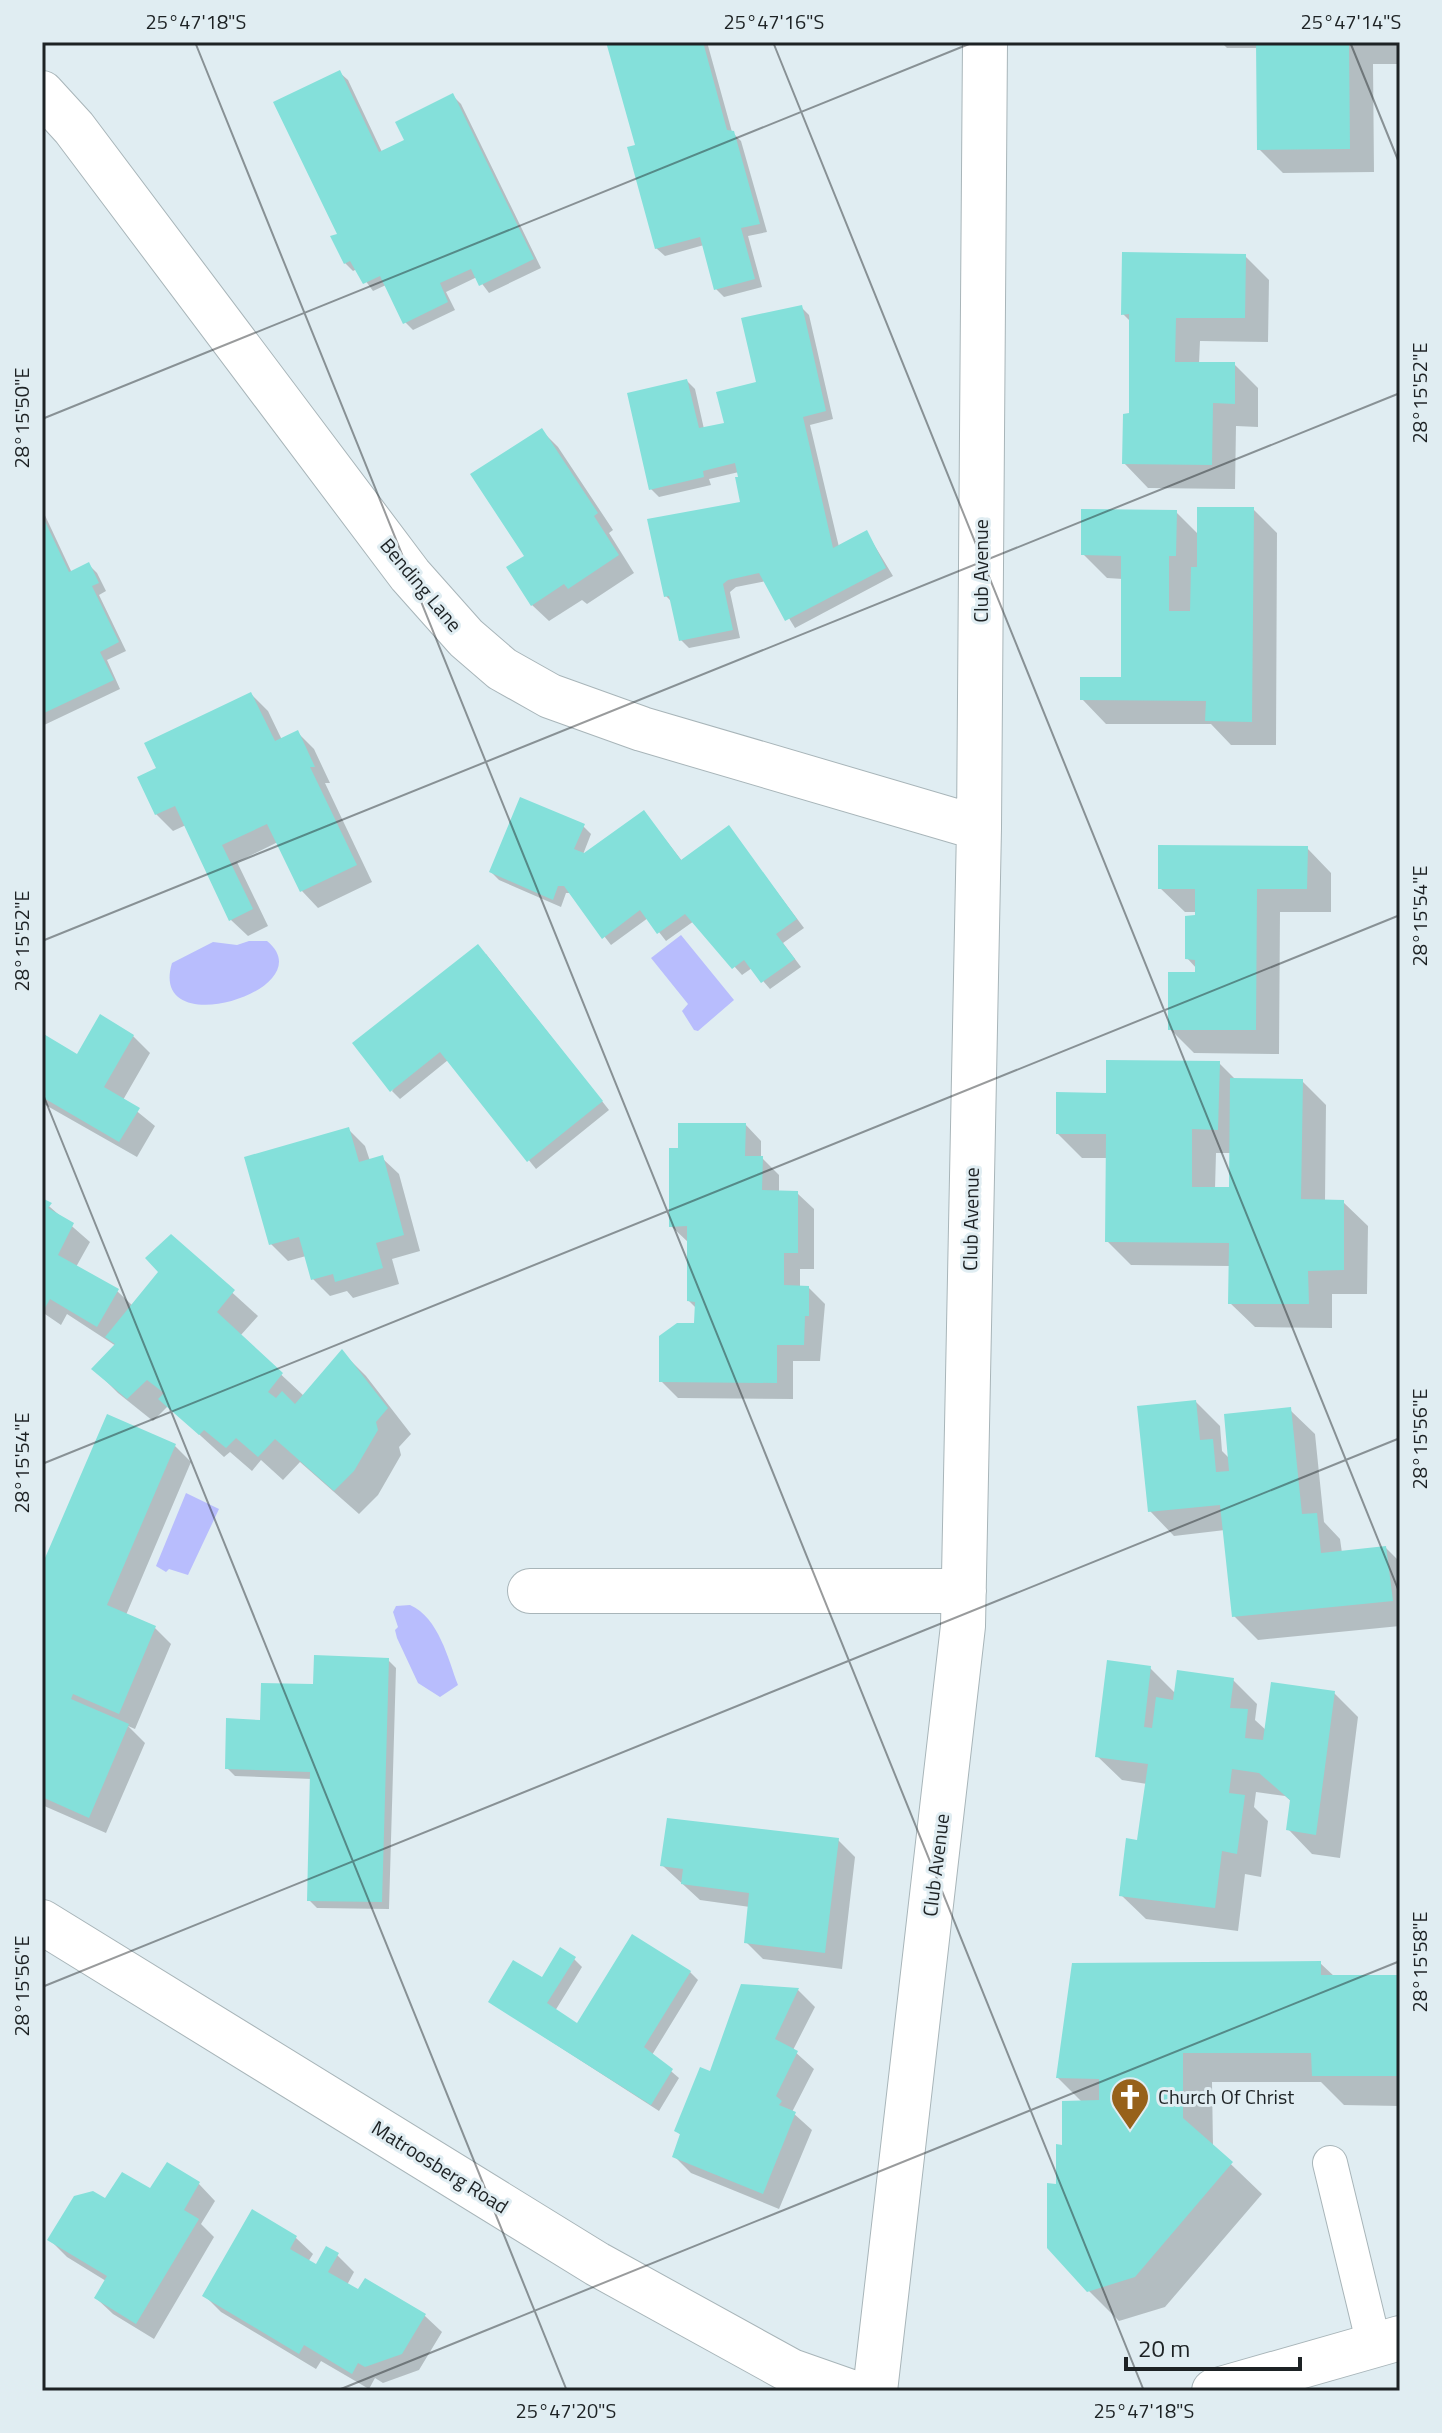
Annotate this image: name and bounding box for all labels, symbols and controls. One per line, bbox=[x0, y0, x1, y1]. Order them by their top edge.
text: 25°47'18"S bbox=[146, 6, 246, 37]
text: 25°47'16"S bbox=[724, 6, 824, 37]
text: 25°47'14"S bbox=[1301, 6, 1401, 37]
text: 28°15'52"E bbox=[1404, 342, 1435, 444]
text: 28°15'50"E bbox=[6, 367, 37, 469]
street label: Club Avenue bbox=[965, 519, 996, 623]
street label: Bending Lane bbox=[373, 531, 470, 638]
text: 28°15'54"E bbox=[1404, 865, 1435, 967]
text: 28°15'52"E bbox=[6, 890, 37, 992]
street label: Club Avenue bbox=[954, 1167, 987, 1271]
text: 28°15'56"E bbox=[1404, 1388, 1435, 1490]
text: 28°15'54"E bbox=[6, 1412, 37, 1514]
street label: Club Avenue bbox=[914, 1812, 957, 1918]
text: 28°15'58"E bbox=[1404, 1911, 1435, 2013]
text: 28°15'56"E bbox=[6, 1935, 37, 2037]
church icon: Church Of Christ bbox=[1109, 2076, 1151, 2131]
place label: Church Of Christ bbox=[1158, 2081, 1294, 2112]
street label: Matroosberg Road bbox=[366, 2112, 515, 2221]
scale bar bbox=[1126, 2321, 1300, 2371]
text: 20 m bbox=[1138, 2330, 1190, 2366]
text: 25°47'20"S bbox=[516, 2395, 616, 2426]
text: 25°47'18"S bbox=[1094, 2395, 1194, 2426]

